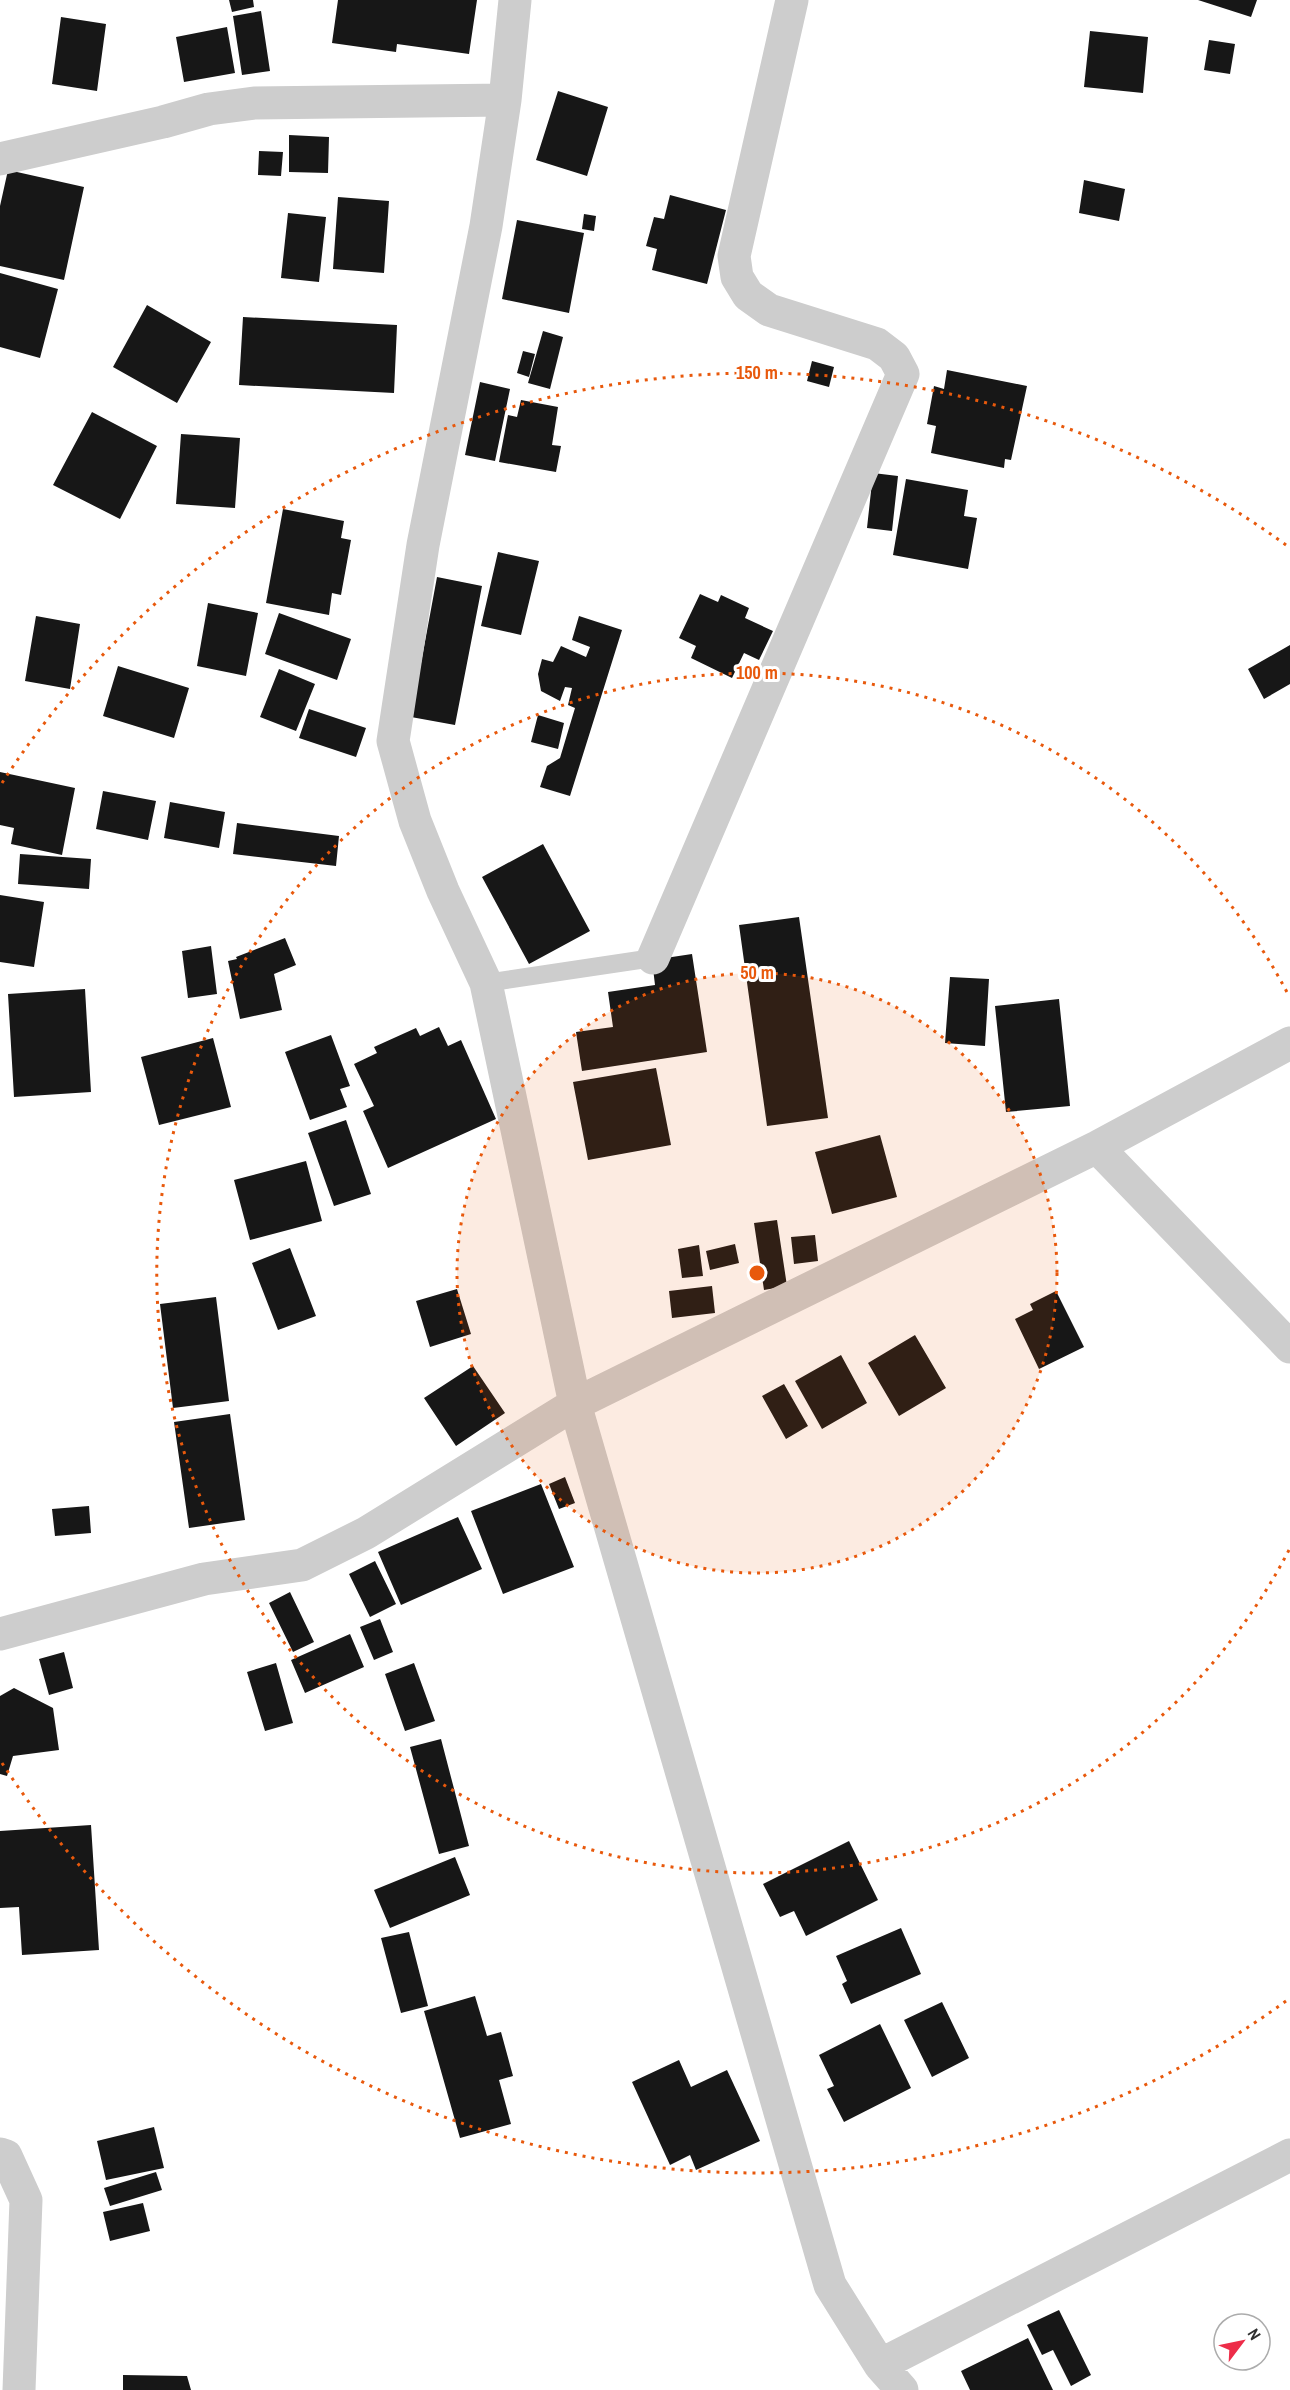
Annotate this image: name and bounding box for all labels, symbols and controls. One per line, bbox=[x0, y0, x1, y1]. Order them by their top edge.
text: 150 m bbox=[736, 360, 778, 385]
text: 100 m bbox=[736, 660, 778, 685]
text: 50 m bbox=[740, 960, 774, 985]
centre of rings bbox=[747, 1263, 767, 1283]
north arrow bbox=[1212, 2312, 1272, 2372]
text: N bbox=[1243, 2324, 1267, 2344]

